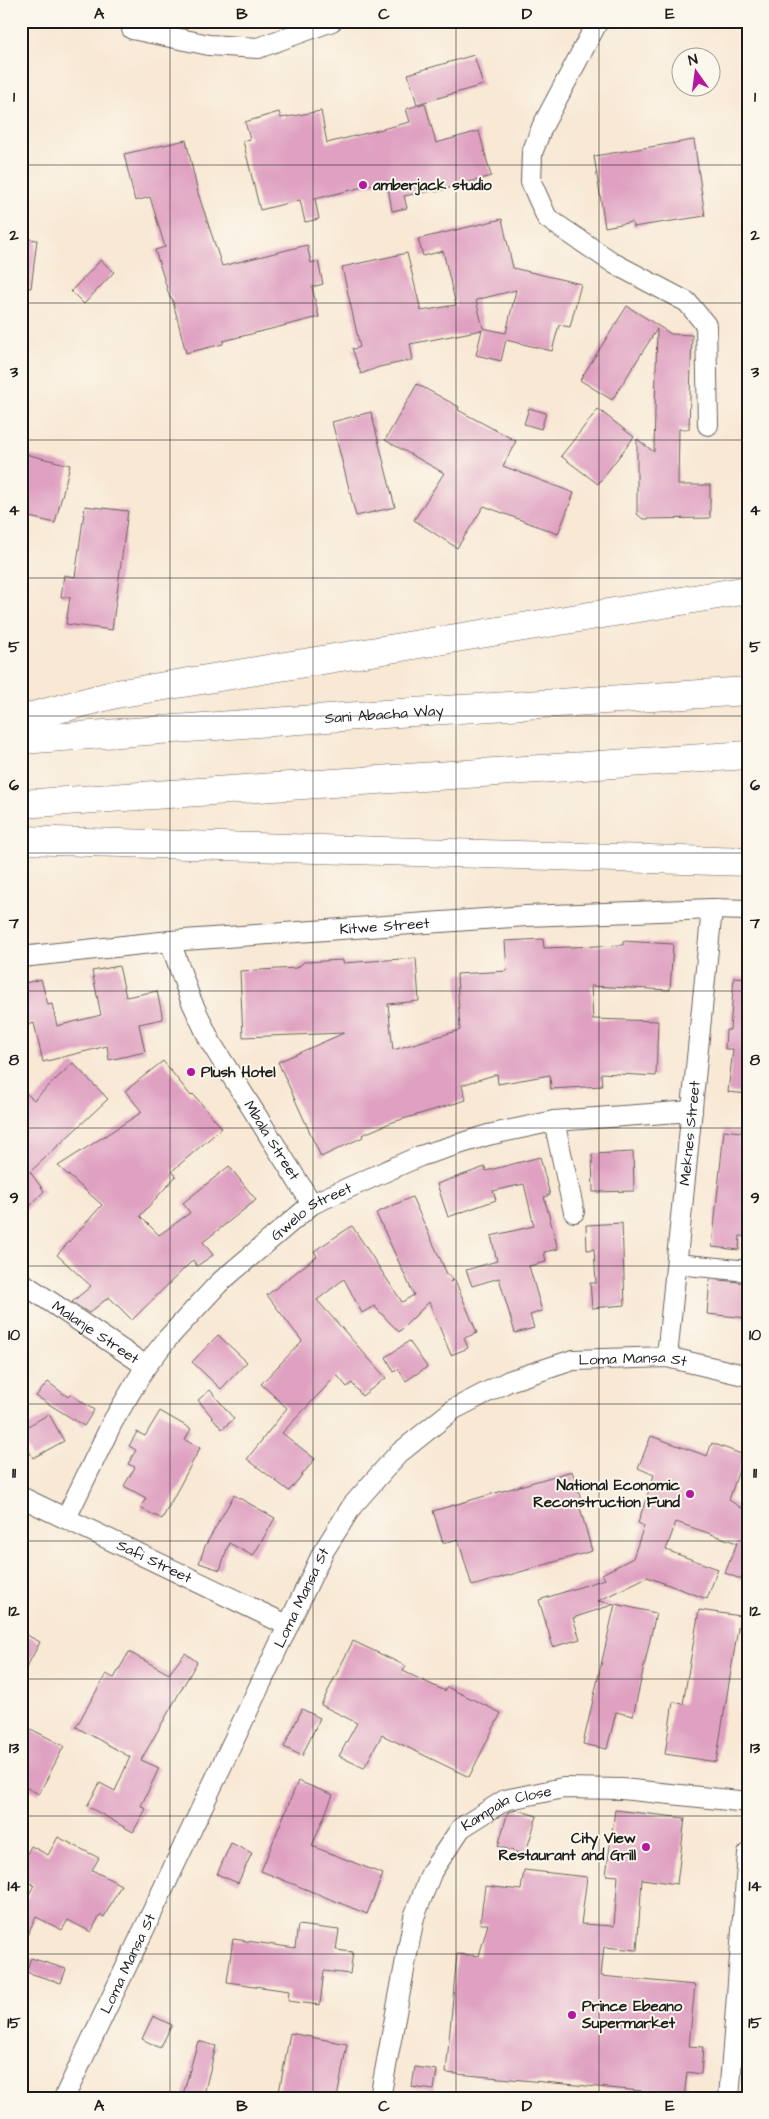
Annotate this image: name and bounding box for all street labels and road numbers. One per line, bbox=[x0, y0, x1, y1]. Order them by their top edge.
street label: Sani Abacha Way bbox=[324, 700, 444, 729]
street label: Kitwe Street bbox=[339, 912, 430, 940]
street label: Meknes Street bbox=[674, 1080, 705, 1187]
street label: Mbala Street bbox=[239, 1096, 305, 1184]
street label: Gwelo Street bbox=[266, 1177, 355, 1245]
street label: Malanje Street bbox=[48, 1295, 143, 1369]
street label: Loma Mansa St bbox=[578, 1346, 689, 1372]
street label: Safi Street bbox=[113, 1534, 195, 1588]
street label: Loma Mansa St bbox=[269, 1543, 334, 1651]
street label: Kampala Close bbox=[457, 1780, 553, 1836]
street label: Loma Mansa St bbox=[95, 1910, 161, 2017]

